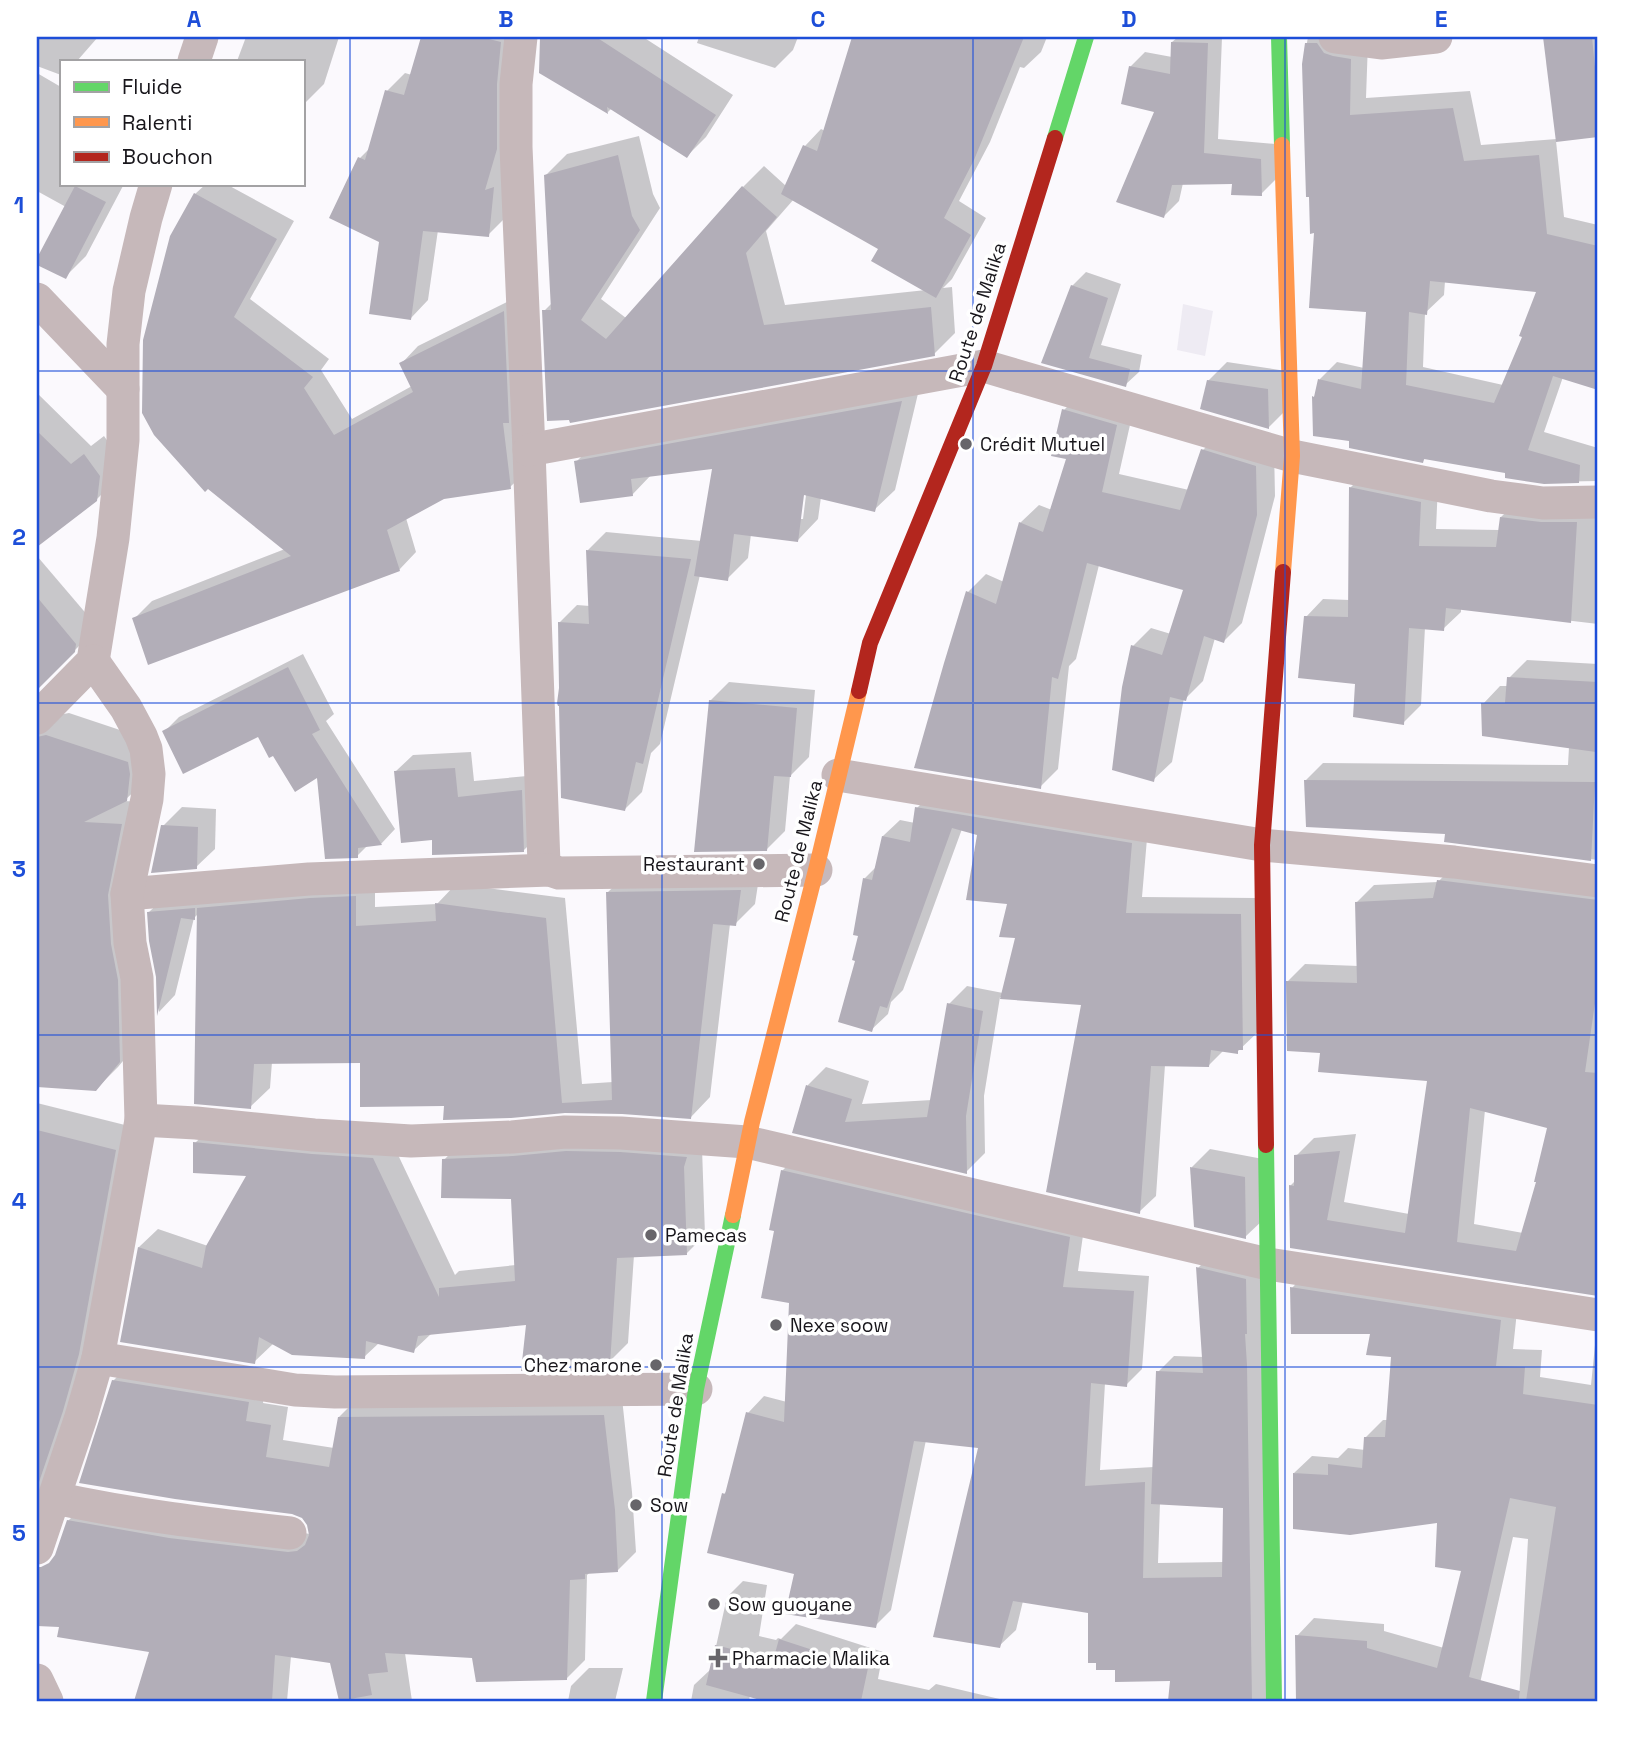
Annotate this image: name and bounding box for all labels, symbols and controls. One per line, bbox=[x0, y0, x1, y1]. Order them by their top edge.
text: A bbox=[187, 4, 202, 34]
text: B bbox=[498, 4, 514, 34]
text: C bbox=[811, 4, 825, 34]
text: D bbox=[1121, 4, 1137, 34]
text: E bbox=[1435, 4, 1447, 34]
legend bbox=[60, 60, 304, 186]
text: Fluide bbox=[122, 73, 182, 100]
text: Ralenti bbox=[122, 109, 192, 136]
text: Bouchon bbox=[122, 143, 213, 170]
text: 1 bbox=[14, 190, 24, 220]
street label: Route de Malika bbox=[943, 239, 1012, 385]
place label: Crédit Mutuel bbox=[980, 432, 1105, 457]
marker: Crédit Mutuel bbox=[958, 436, 974, 452]
text: 2 bbox=[12, 522, 26, 552]
street label: Route de Malika bbox=[769, 777, 828, 925]
place label: Restaurant bbox=[643, 852, 745, 877]
text: 3 bbox=[12, 854, 26, 884]
marker: Restaurant bbox=[751, 856, 767, 872]
text: 4 bbox=[12, 1186, 27, 1216]
place label: Pamecas bbox=[665, 1223, 747, 1248]
marker: Pamecas bbox=[643, 1227, 659, 1243]
place label: Nexe soow bbox=[790, 1313, 889, 1338]
marker: Nexe soow bbox=[768, 1317, 784, 1333]
street label: Route de Malika bbox=[652, 1331, 699, 1479]
place label: Chez marone bbox=[524, 1353, 642, 1378]
marker: Chez marone bbox=[648, 1357, 664, 1373]
place label: Sow bbox=[650, 1493, 688, 1518]
marker: Sow bbox=[628, 1497, 644, 1513]
text: 5 bbox=[12, 1518, 26, 1548]
place label: Sow guoyane bbox=[728, 1592, 852, 1617]
marker: Sow guoyane bbox=[706, 1596, 722, 1612]
place label: Pharmacie Malika bbox=[732, 1646, 890, 1671]
marker: Pharmacie Malika bbox=[710, 1650, 726, 1666]

